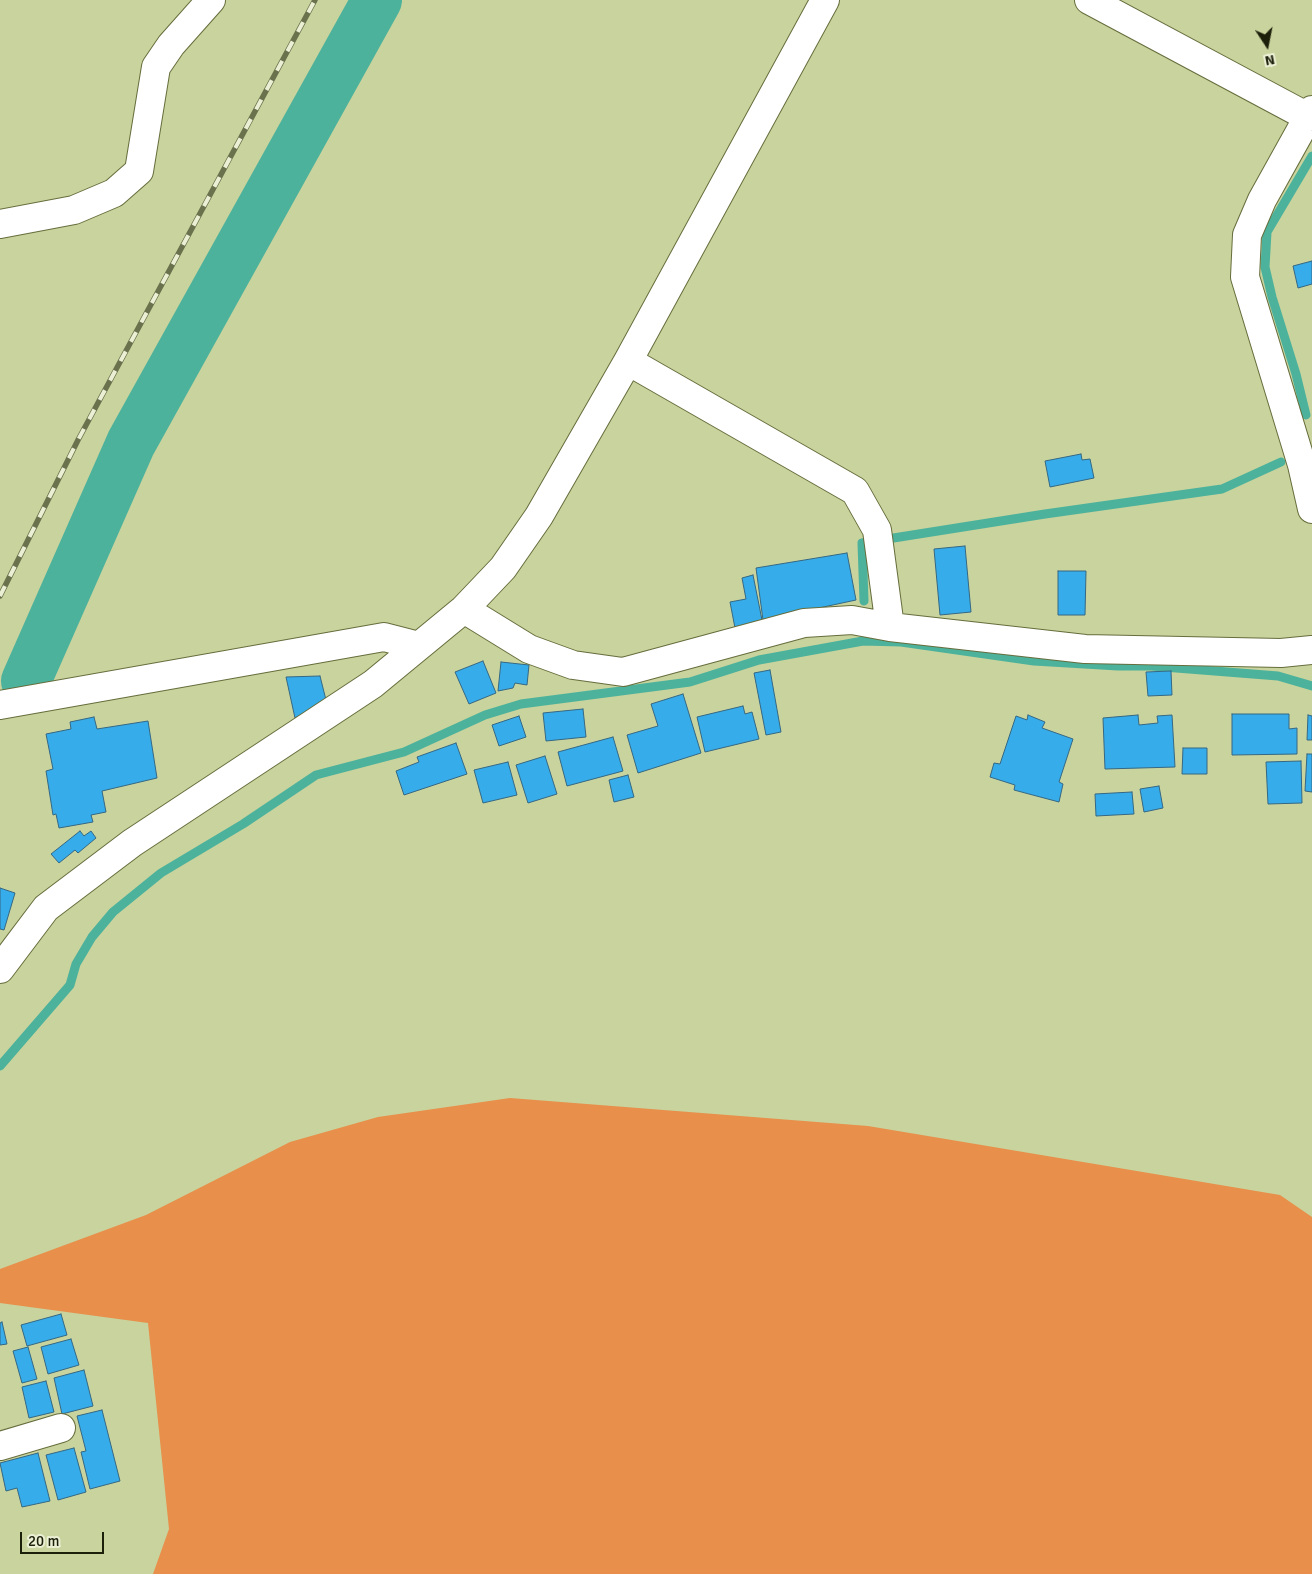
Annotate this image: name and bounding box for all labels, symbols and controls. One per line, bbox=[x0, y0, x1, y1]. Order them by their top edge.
north arrow bbox=[1242, 20, 1292, 70]
text: N bbox=[1264, 51, 1276, 69]
scale bar bbox=[22, 1522, 106, 1554]
text: 20 m bbox=[28, 1532, 59, 1550]

